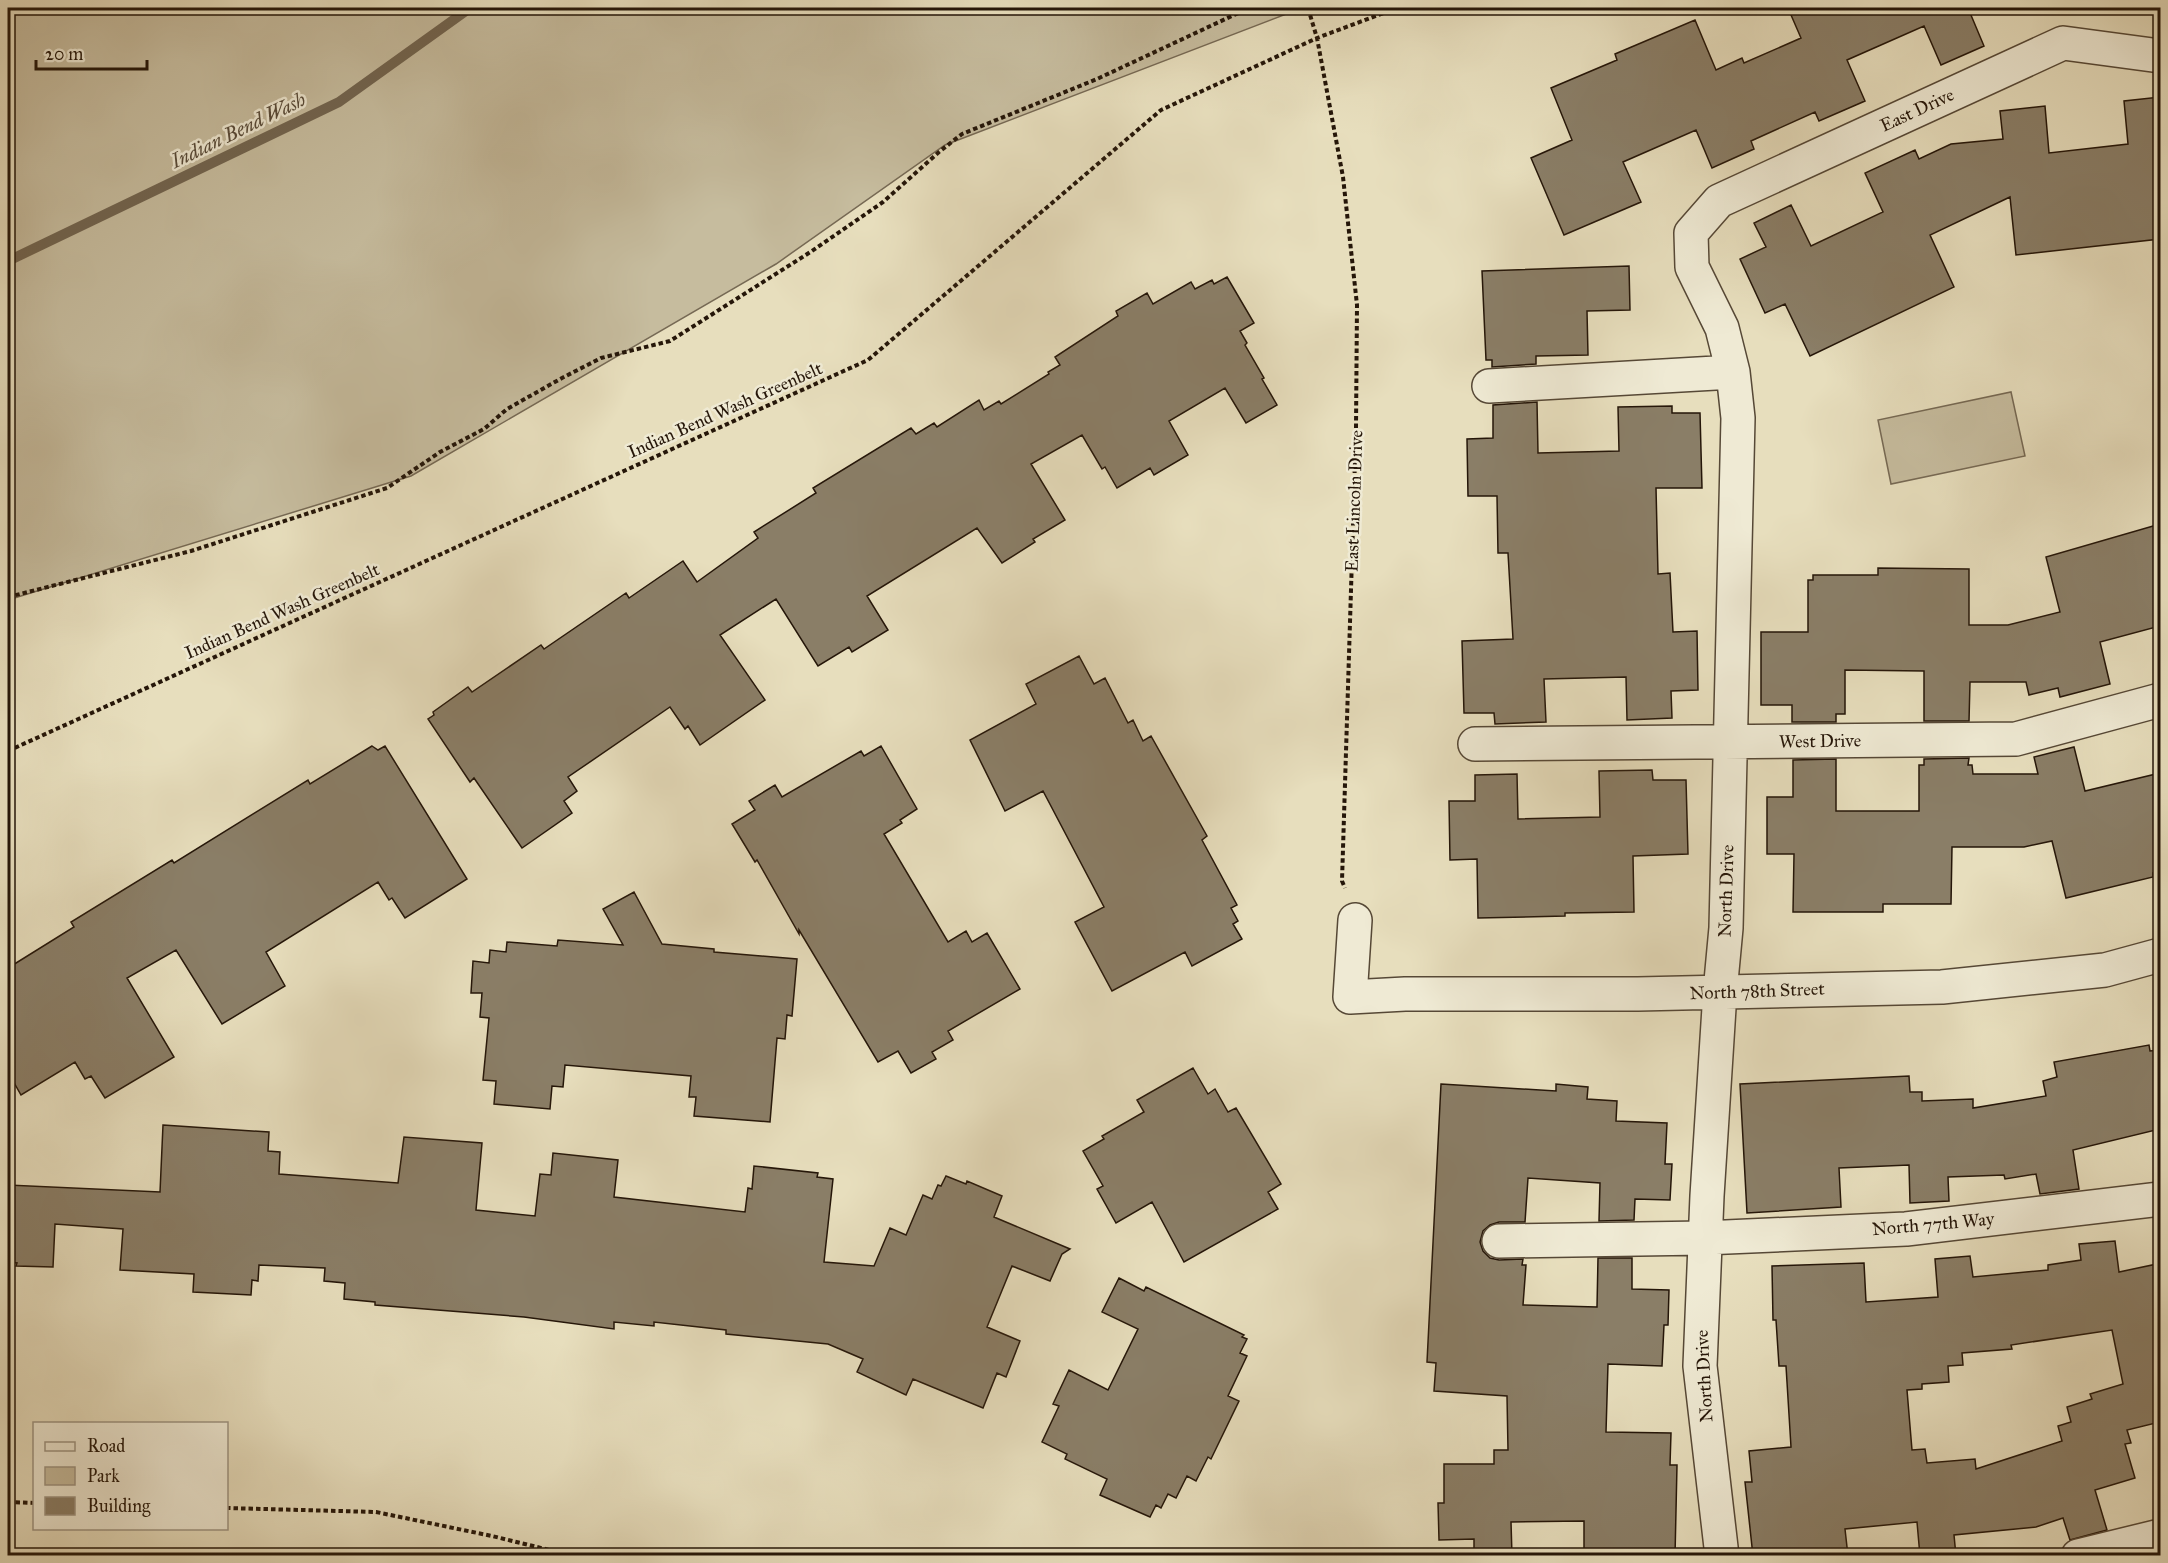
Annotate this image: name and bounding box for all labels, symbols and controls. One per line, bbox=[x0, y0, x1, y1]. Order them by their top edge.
scale bar bbox=[36, 33, 147, 71]
text: 20 m bbox=[45, 43, 83, 65]
street label: East Drive bbox=[1877, 83, 1957, 137]
water label: Indian Bend Wash bbox=[166, 87, 310, 173]
street label: Indian Bend Wash Greenbelt bbox=[624, 357, 826, 463]
street label: East Lincoln Drive bbox=[1341, 430, 1367, 572]
street label: Indian Bend Wash Greenbelt bbox=[181, 558, 383, 664]
street label: West Drive bbox=[1779, 729, 1861, 753]
street label: North Drive bbox=[1713, 844, 1739, 938]
street label: North 78th Street bbox=[1689, 978, 1826, 1004]
street label: North 77th Way bbox=[1871, 1208, 1996, 1240]
street label: North Drive bbox=[1691, 1329, 1717, 1423]
legend bbox=[33, 1422, 228, 1530]
text: Road bbox=[87, 1435, 125, 1457]
text: Park bbox=[87, 1465, 120, 1487]
text: Building bbox=[87, 1495, 151, 1518]

